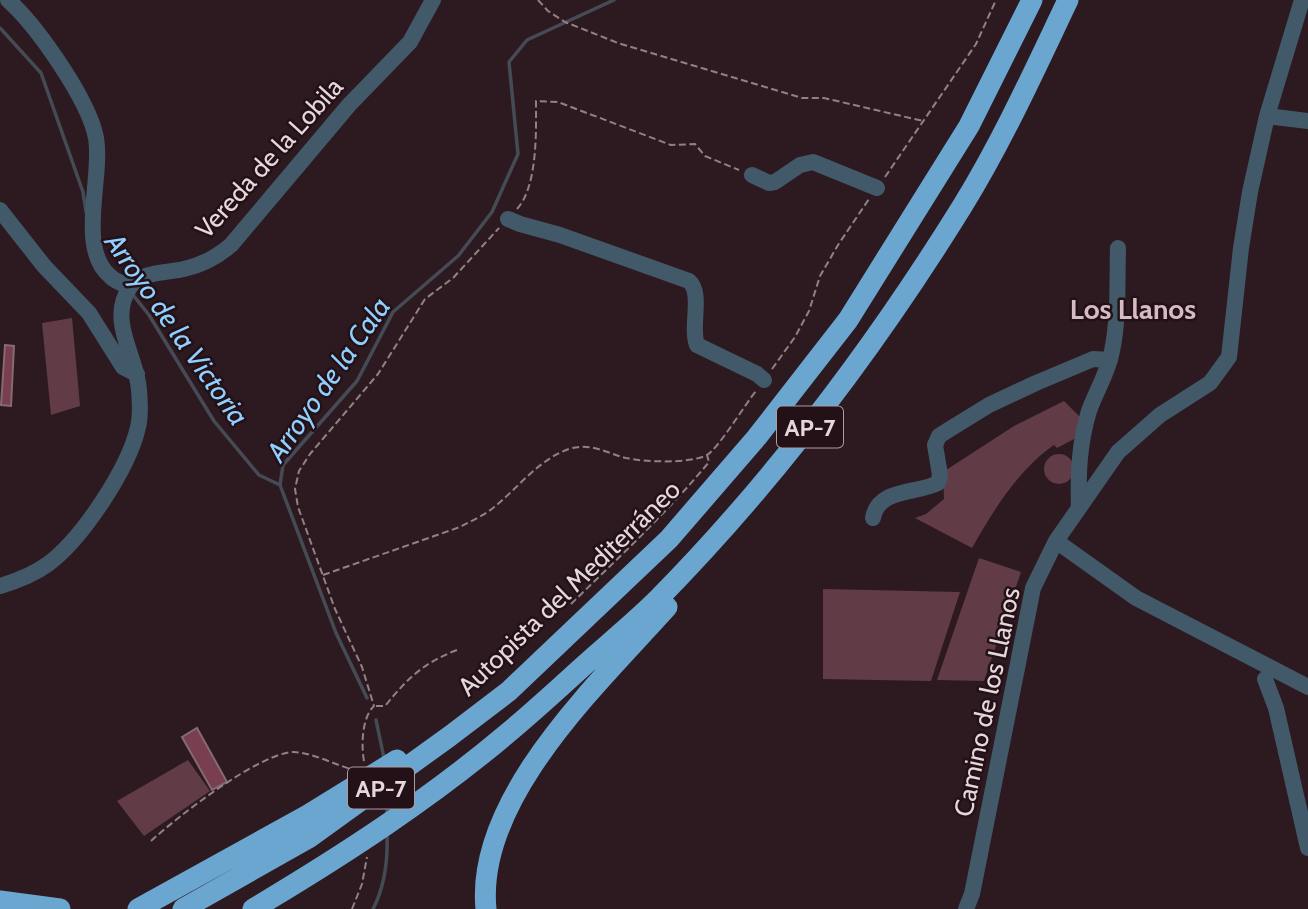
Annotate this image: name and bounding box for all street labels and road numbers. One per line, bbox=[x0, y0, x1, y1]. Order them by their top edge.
street label: Vereda de la Lobila bbox=[188, 71, 350, 245]
road number: AP-7 bbox=[777, 406, 843, 448]
street label: Autopista del Mediterráneo bbox=[451, 473, 687, 703]
street label: Camino de los Llanos bbox=[947, 584, 1027, 819]
road number: AP-7 bbox=[348, 768, 414, 808]

